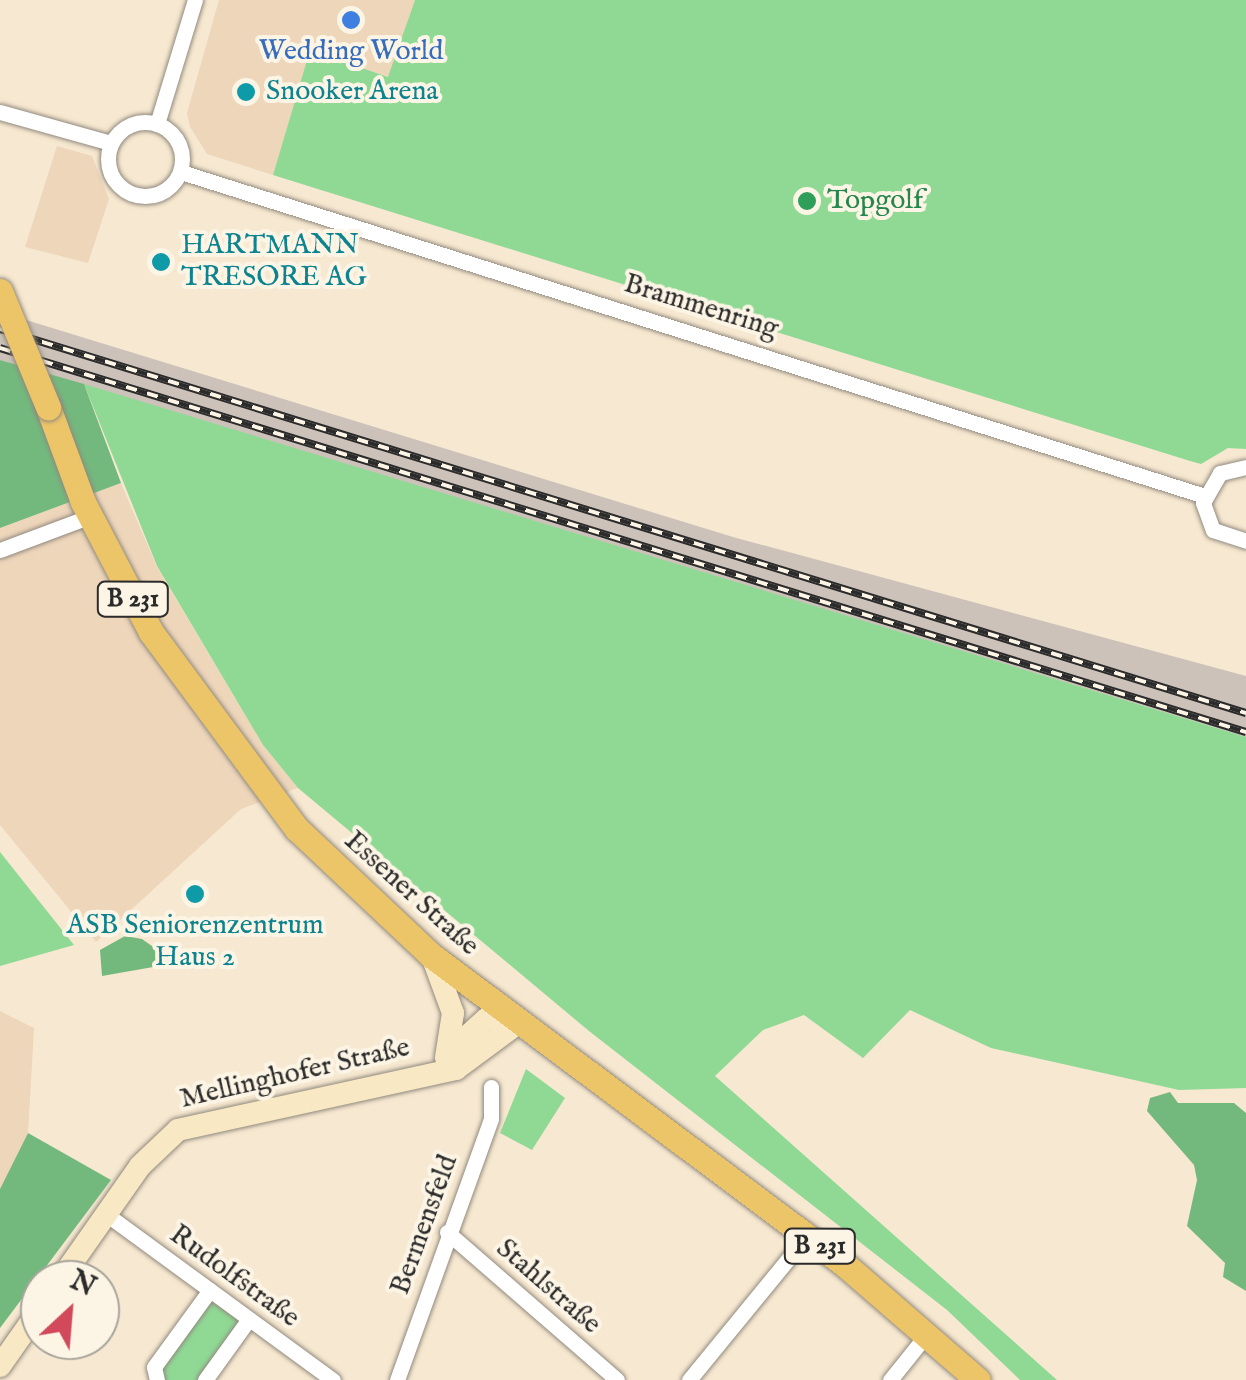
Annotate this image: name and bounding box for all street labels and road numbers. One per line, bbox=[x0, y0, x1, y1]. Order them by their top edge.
street label: Brammenring bbox=[620, 268, 782, 346]
road number: B 231 bbox=[96, 579, 170, 619]
street label: Essener Straße bbox=[337, 825, 485, 963]
street label: Mellinghofer Straße bbox=[177, 1031, 413, 1117]
street label: Bermensfeld bbox=[384, 1151, 466, 1299]
street label: Rudolfstraße bbox=[162, 1219, 306, 1335]
road number: B 231 bbox=[782, 1226, 858, 1266]
street label: Stahlstraße bbox=[489, 1232, 607, 1342]

